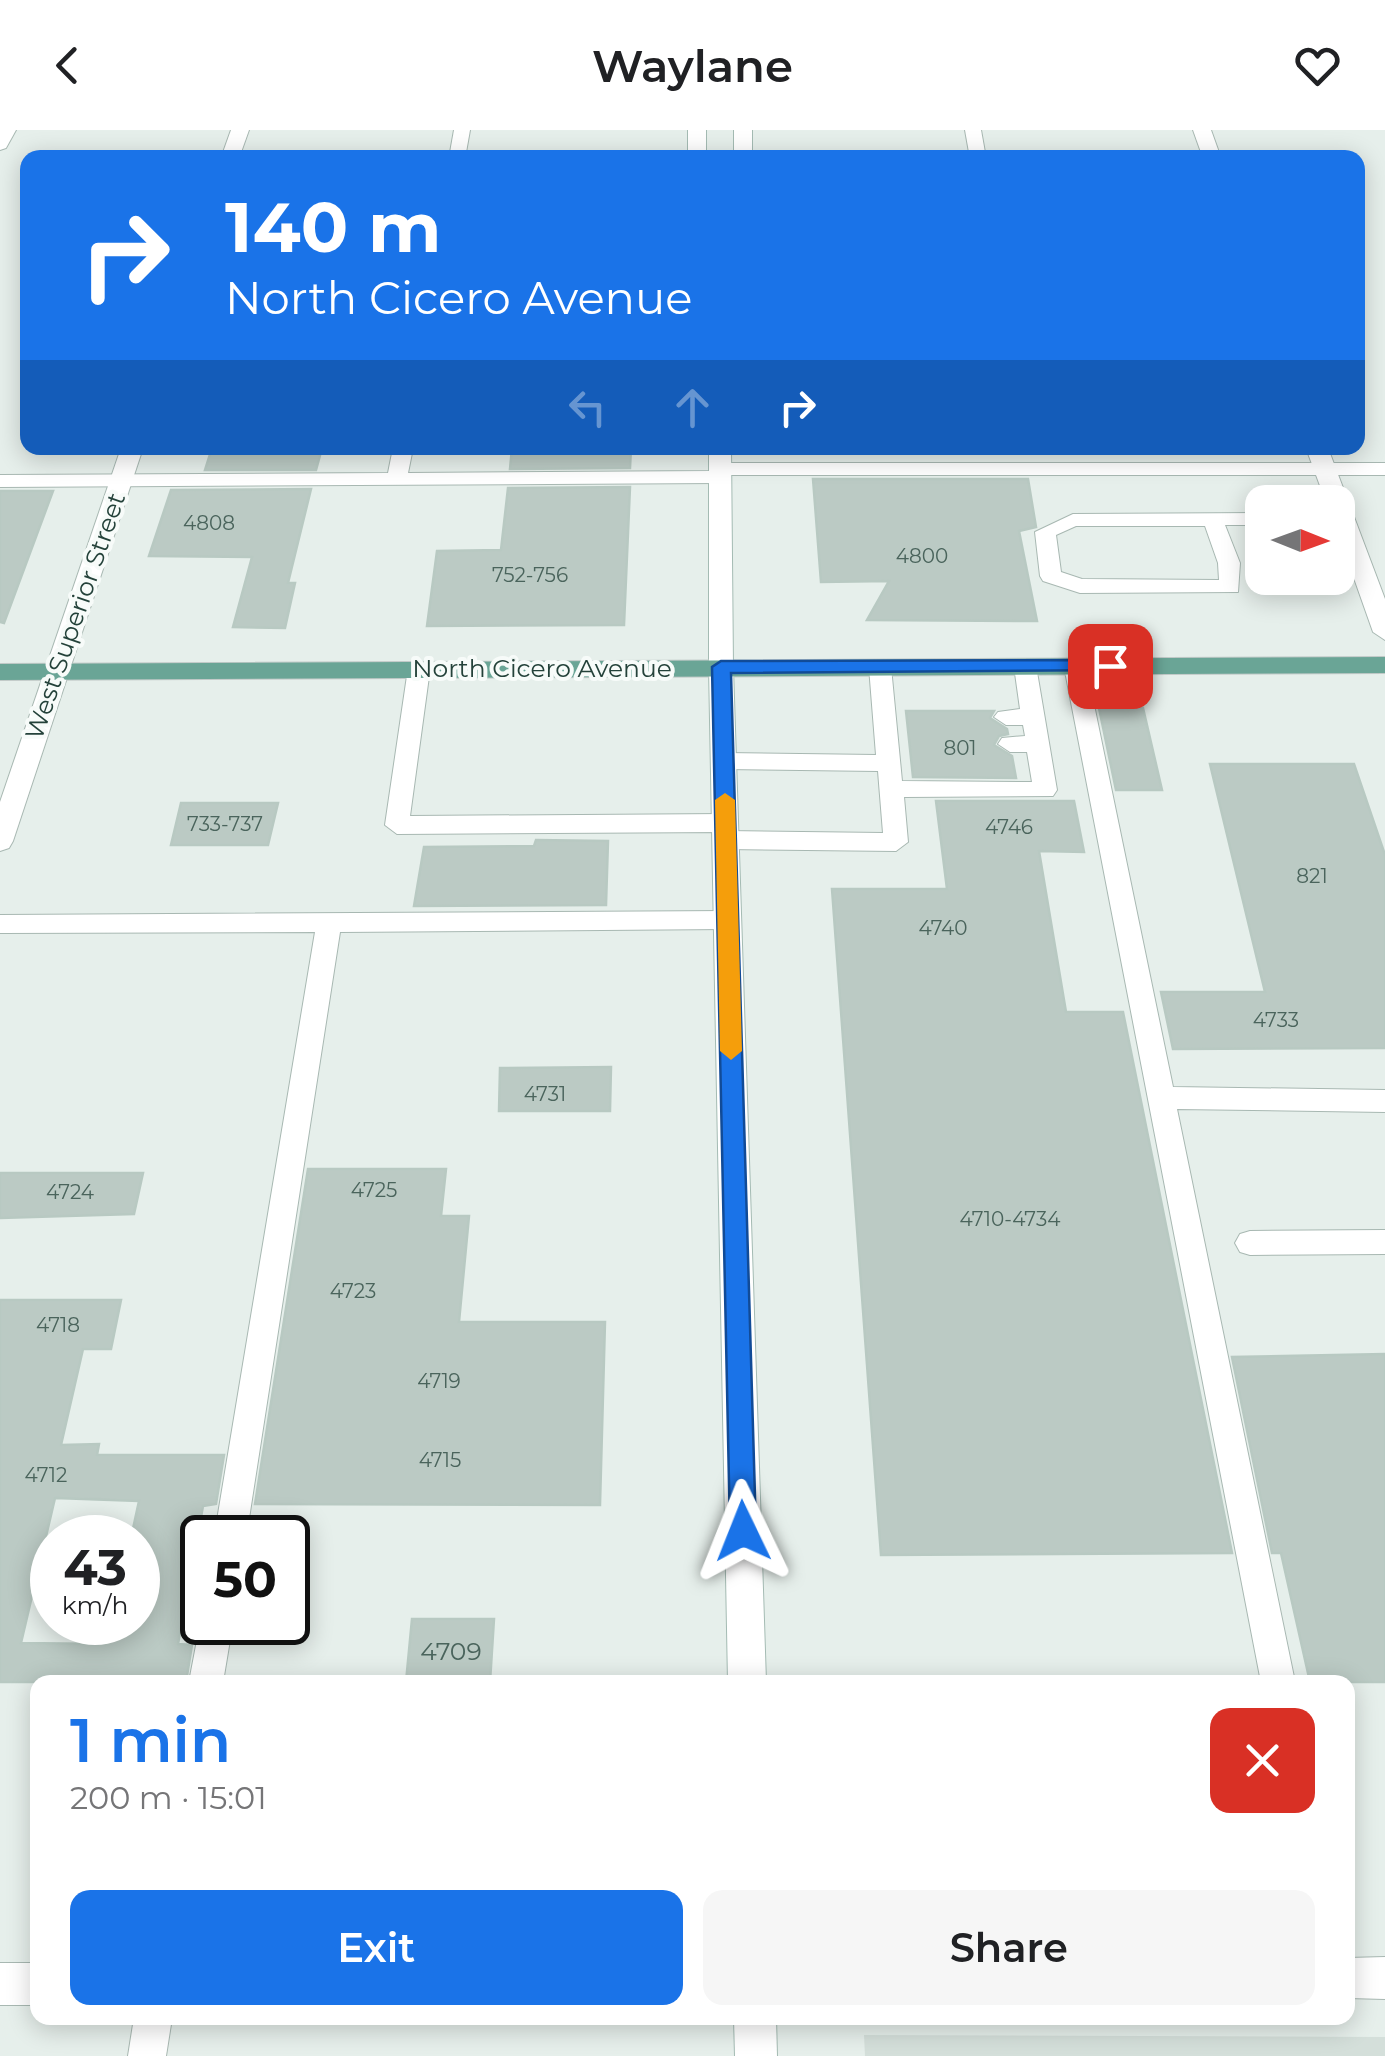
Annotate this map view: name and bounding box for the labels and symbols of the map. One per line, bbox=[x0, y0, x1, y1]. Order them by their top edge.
north arrow bbox=[1245, 485, 1355, 595]
street label: West Superior Street bbox=[19, 489, 131, 743]
house number: 4808 bbox=[183, 511, 235, 535]
house number: 4800 bbox=[896, 544, 948, 568]
house number: 752-756 bbox=[492, 563, 568, 587]
pin bbox=[1068, 624, 1153, 709]
street label: North Cicero Avenue bbox=[412, 653, 672, 683]
house number: 801 bbox=[943, 736, 977, 760]
house number: 733-737 bbox=[187, 812, 263, 836]
house number: 4746 bbox=[985, 815, 1033, 839]
house number: 821 bbox=[1296, 864, 1328, 888]
house number: 4740 bbox=[918, 916, 968, 940]
house number: 4733 bbox=[1253, 1008, 1299, 1032]
house number: 4731 bbox=[524, 1082, 566, 1106]
house number: 4725 bbox=[351, 1178, 397, 1202]
house number: 4724 bbox=[46, 1180, 94, 1204]
house number: 4710-4734 bbox=[960, 1207, 1060, 1231]
house number: 4723 bbox=[330, 1279, 376, 1303]
house number: 4718 bbox=[36, 1313, 80, 1337]
house number: 4719 bbox=[417, 1369, 461, 1393]
house number: 4715 bbox=[419, 1448, 461, 1472]
house number: 4712 bbox=[25, 1463, 67, 1487]
position arrow bbox=[691, 1479, 795, 1583]
speed limit sign: 50 bbox=[180, 1515, 310, 1645]
house number: 4709 bbox=[420, 1636, 482, 1666]

